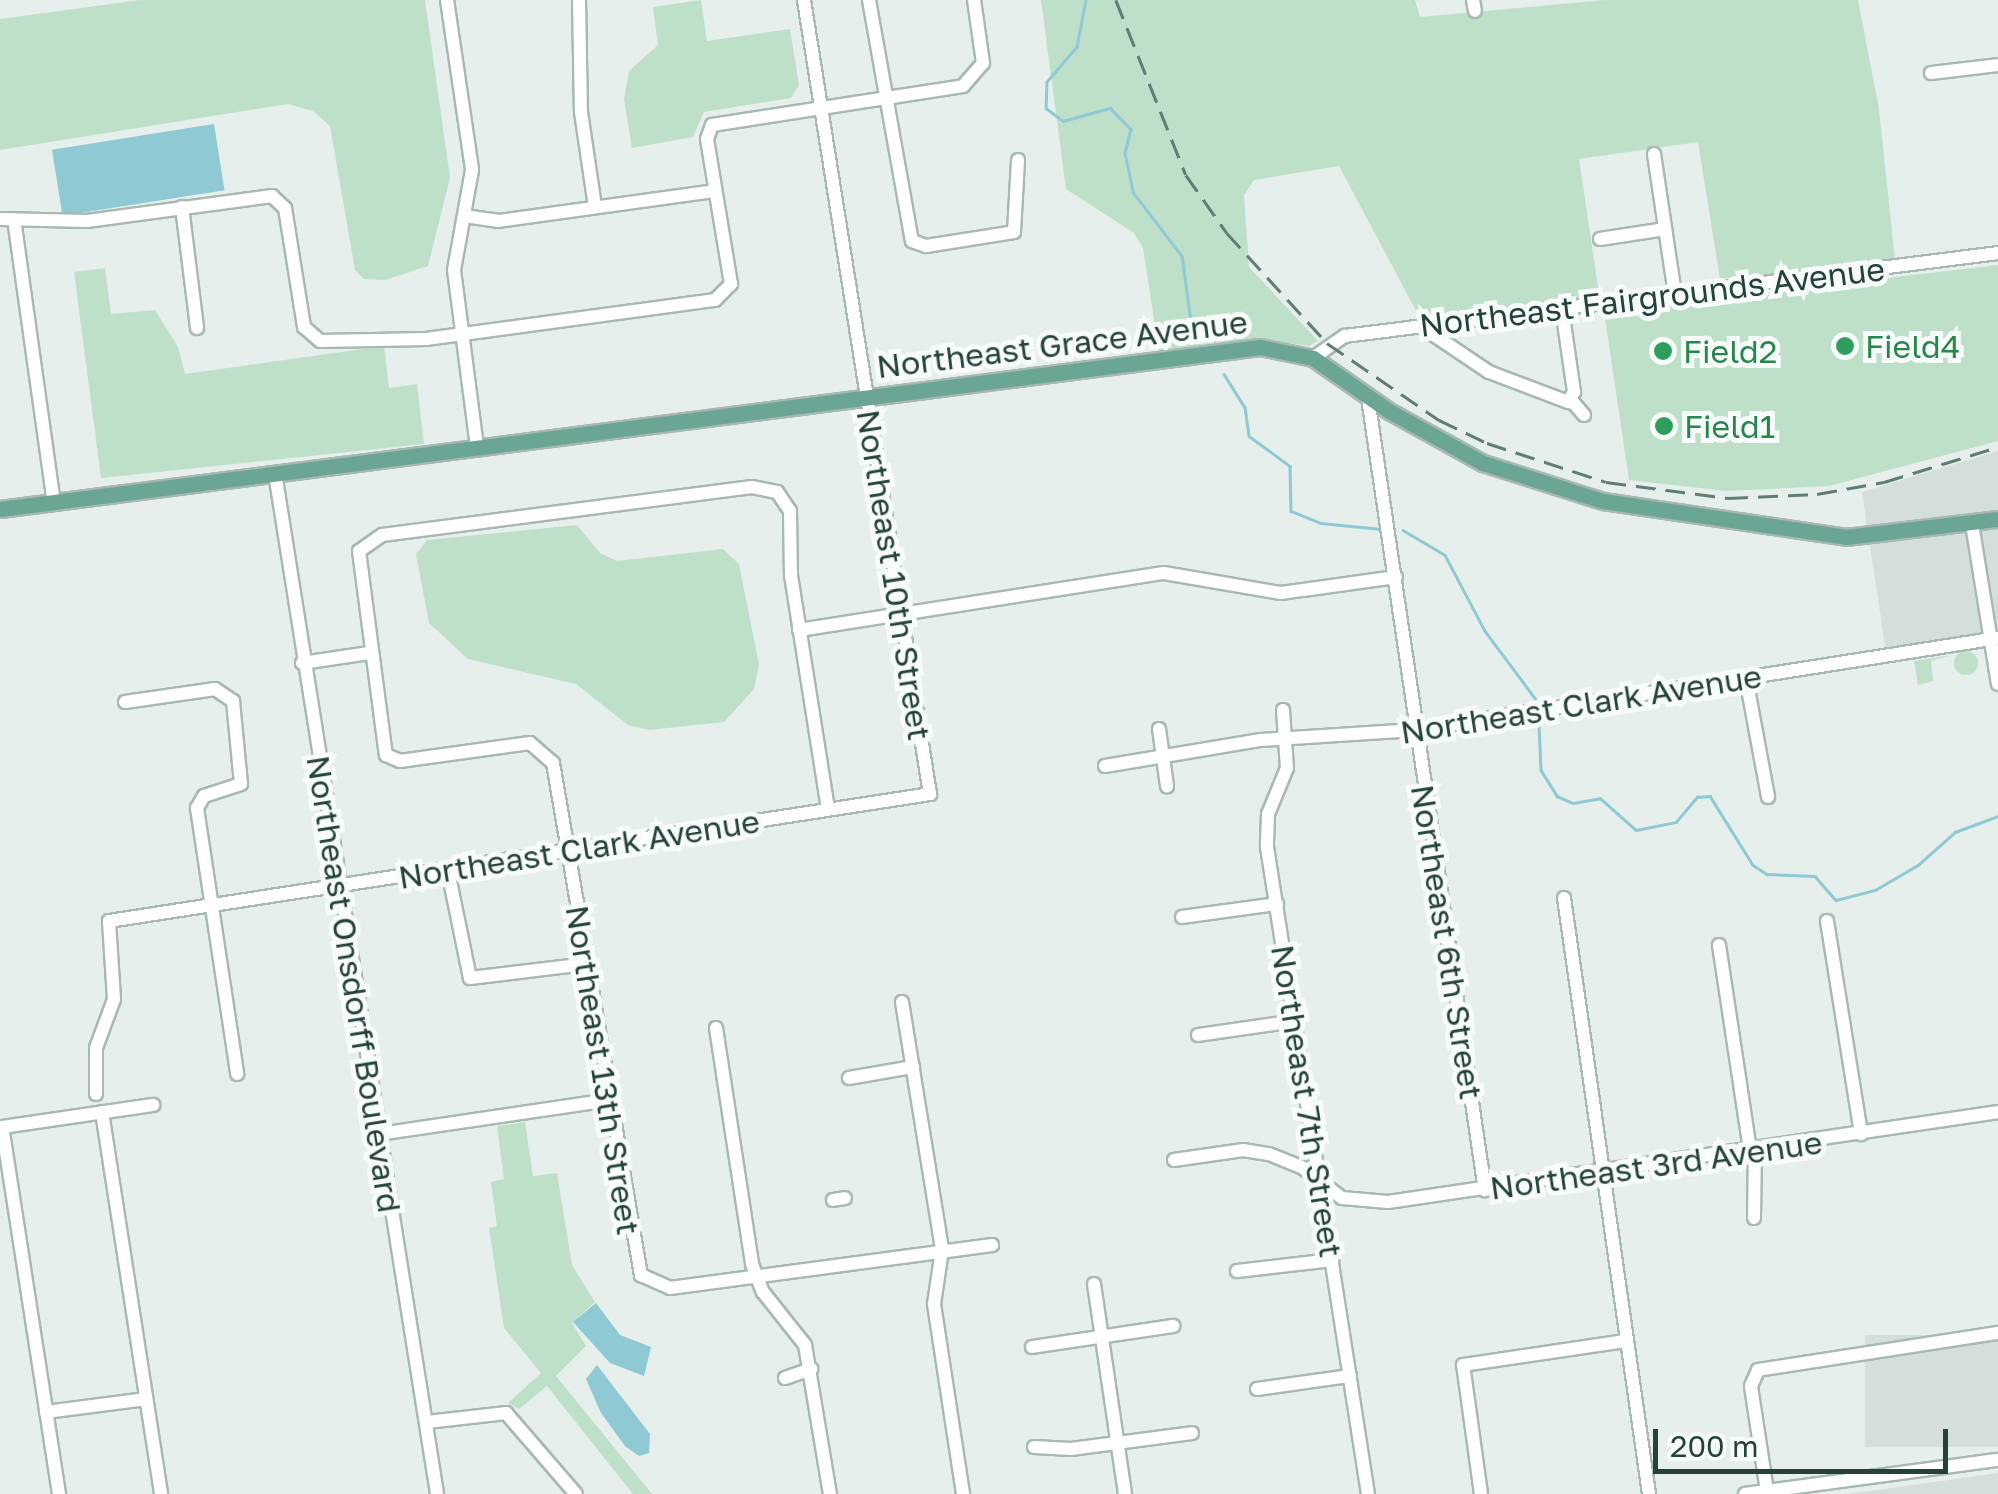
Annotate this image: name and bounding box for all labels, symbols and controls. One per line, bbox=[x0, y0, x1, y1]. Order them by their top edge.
street label: Northeast Fairgrounds Avenue bbox=[1417, 249, 1887, 345]
street label: Northeast Grace Avenue bbox=[874, 302, 1250, 386]
place label: Field4 bbox=[1865, 327, 1960, 365]
place label: Field2 bbox=[1683, 332, 1777, 370]
marker: Field4 bbox=[1834, 335, 1856, 357]
marker: Field2 bbox=[1652, 340, 1674, 362]
street label: Northeast 10th Street bbox=[849, 407, 939, 743]
place label: Field1 bbox=[1684, 407, 1775, 445]
marker: Field1 bbox=[1653, 415, 1675, 437]
street label: Northeast Clark Avenue bbox=[1398, 656, 1764, 752]
street label: Northeast Onsdorff Boulevard bbox=[299, 753, 409, 1215]
street label: Northeast 6th Street bbox=[1403, 782, 1491, 1102]
street label: Northeast Clark Avenue bbox=[396, 801, 762, 897]
street label: Northeast 13th Street bbox=[558, 903, 648, 1237]
street label: Northeast 7th Street bbox=[1263, 942, 1351, 1260]
street label: Northeast 3rd Avenue bbox=[1487, 1123, 1825, 1207]
scale bar bbox=[1658, 1409, 1953, 1471]
text: 200 m bbox=[1670, 1428, 1759, 1464]

